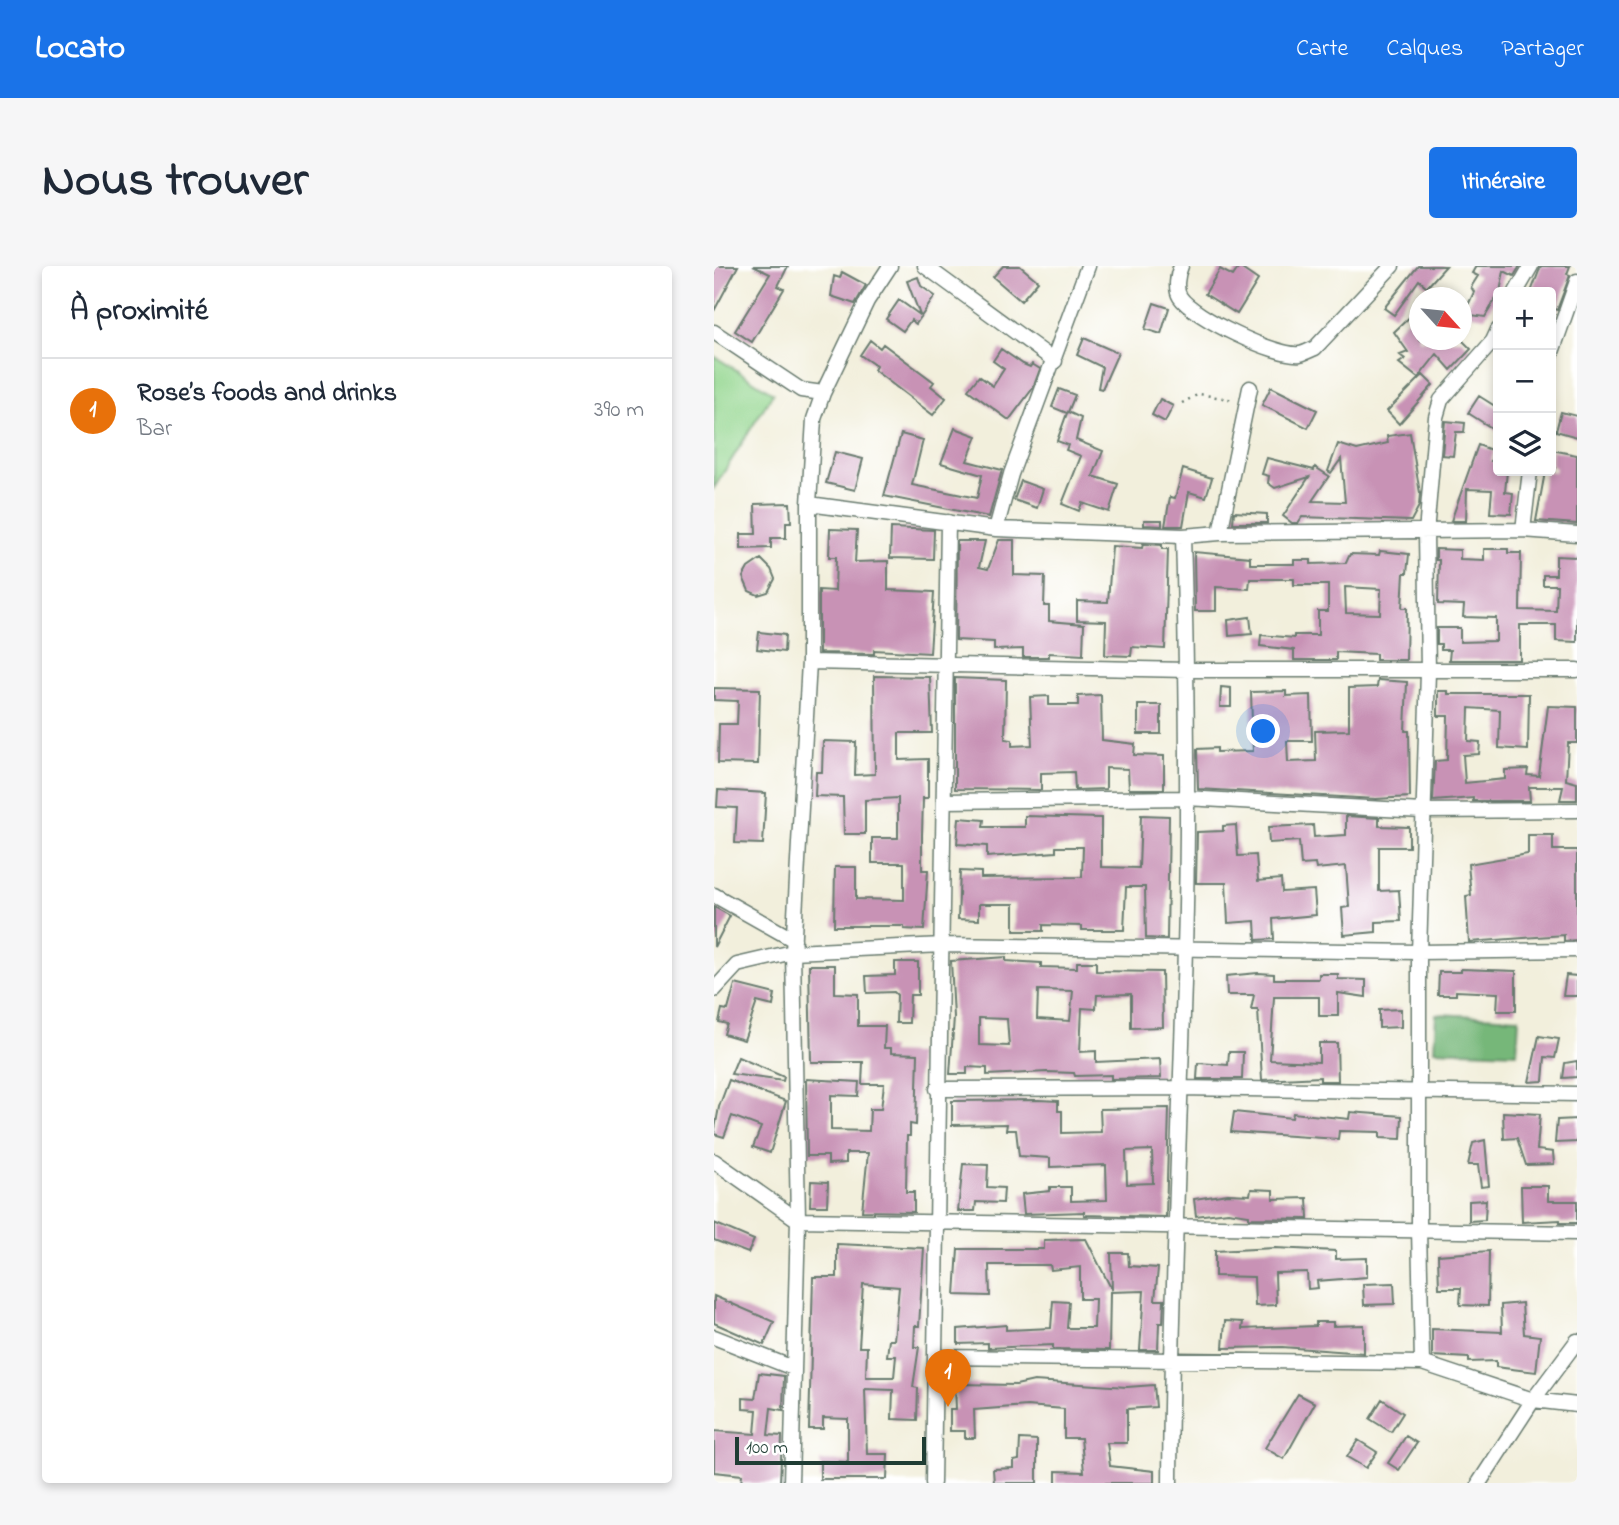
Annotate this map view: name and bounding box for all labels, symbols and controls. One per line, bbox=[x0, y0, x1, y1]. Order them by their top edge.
text: Locato bbox=[35, 25, 125, 73]
text: Carte bbox=[1296, 32, 1348, 67]
text: Calques bbox=[1386, 32, 1463, 67]
text: Partager bbox=[1501, 32, 1584, 67]
text: Nous trouver bbox=[42, 146, 308, 218]
button: Itinéraire bbox=[1429, 147, 1577, 218]
north arrow bbox=[1409, 287, 1472, 350]
map controls bbox=[1493, 287, 1556, 476]
button: + bbox=[1493, 287, 1556, 350]
text: À proximité bbox=[70, 290, 208, 334]
button: − bbox=[1493, 350, 1556, 413]
text: Rose’s foods and drinks bbox=[137, 375, 397, 413]
text: 1 bbox=[89, 394, 97, 427]
text: 390 m bbox=[594, 394, 644, 427]
text: Bar bbox=[137, 413, 172, 446]
button: layers bbox=[1493, 413, 1556, 476]
your location bbox=[1246, 714, 1280, 748]
pin: 1 bbox=[925, 1349, 971, 1407]
scale bar bbox=[735, 1434, 926, 1466]
text: 100 m bbox=[746, 1435, 788, 1462]

